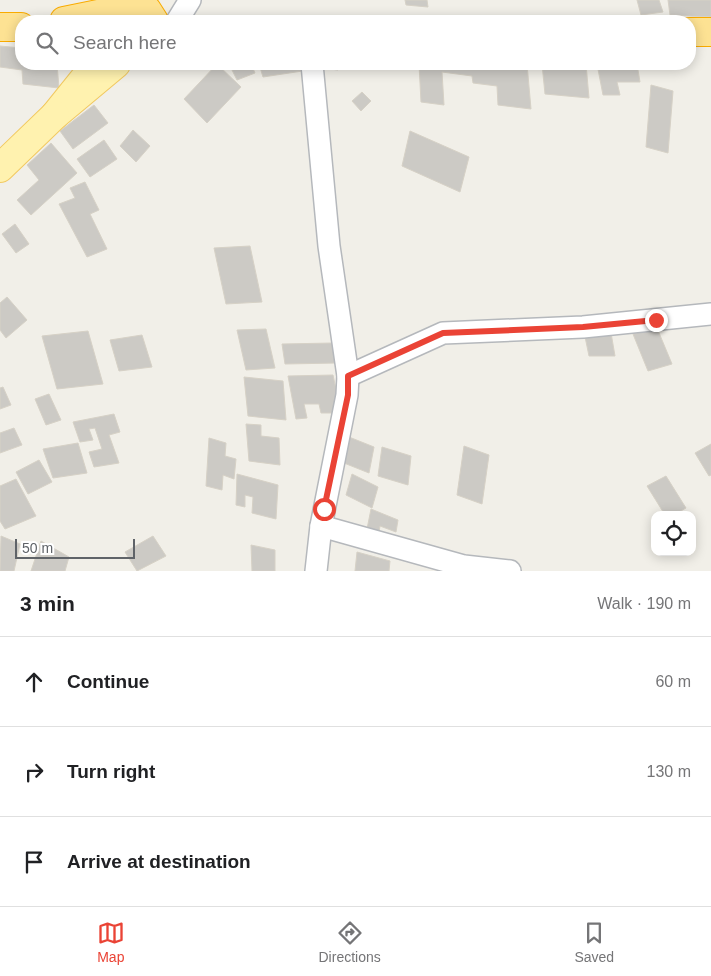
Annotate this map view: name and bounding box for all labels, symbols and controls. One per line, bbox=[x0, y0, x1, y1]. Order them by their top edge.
search box bbox=[15, 15, 696, 70]
icon: search bbox=[33, 29, 61, 57]
text: Search here bbox=[73, 32, 177, 53]
route end bbox=[645, 309, 668, 332]
route start bbox=[313, 498, 336, 521]
map controls bbox=[651, 511, 696, 556]
button: locate bbox=[651, 511, 696, 556]
scale bar bbox=[15, 536, 135, 559]
text: 50 m bbox=[22, 540, 53, 556]
text: 3 min bbox=[20, 592, 75, 615]
text: Walk · 190 m bbox=[597, 595, 691, 612]
icon: ahead bbox=[20, 668, 48, 696]
text: Continue bbox=[67, 671, 149, 692]
text: 60 m bbox=[655, 673, 691, 690]
icon: right bbox=[20, 758, 48, 786]
text: Turn right bbox=[67, 761, 155, 782]
text: 130 m bbox=[647, 763, 691, 780]
icon: arrive bbox=[20, 848, 48, 876]
text: Arrive at destination bbox=[67, 851, 251, 872]
tab: Map bbox=[97, 919, 125, 965]
tab: Directions bbox=[319, 919, 381, 965]
tab: Saved bbox=[574, 919, 614, 965]

